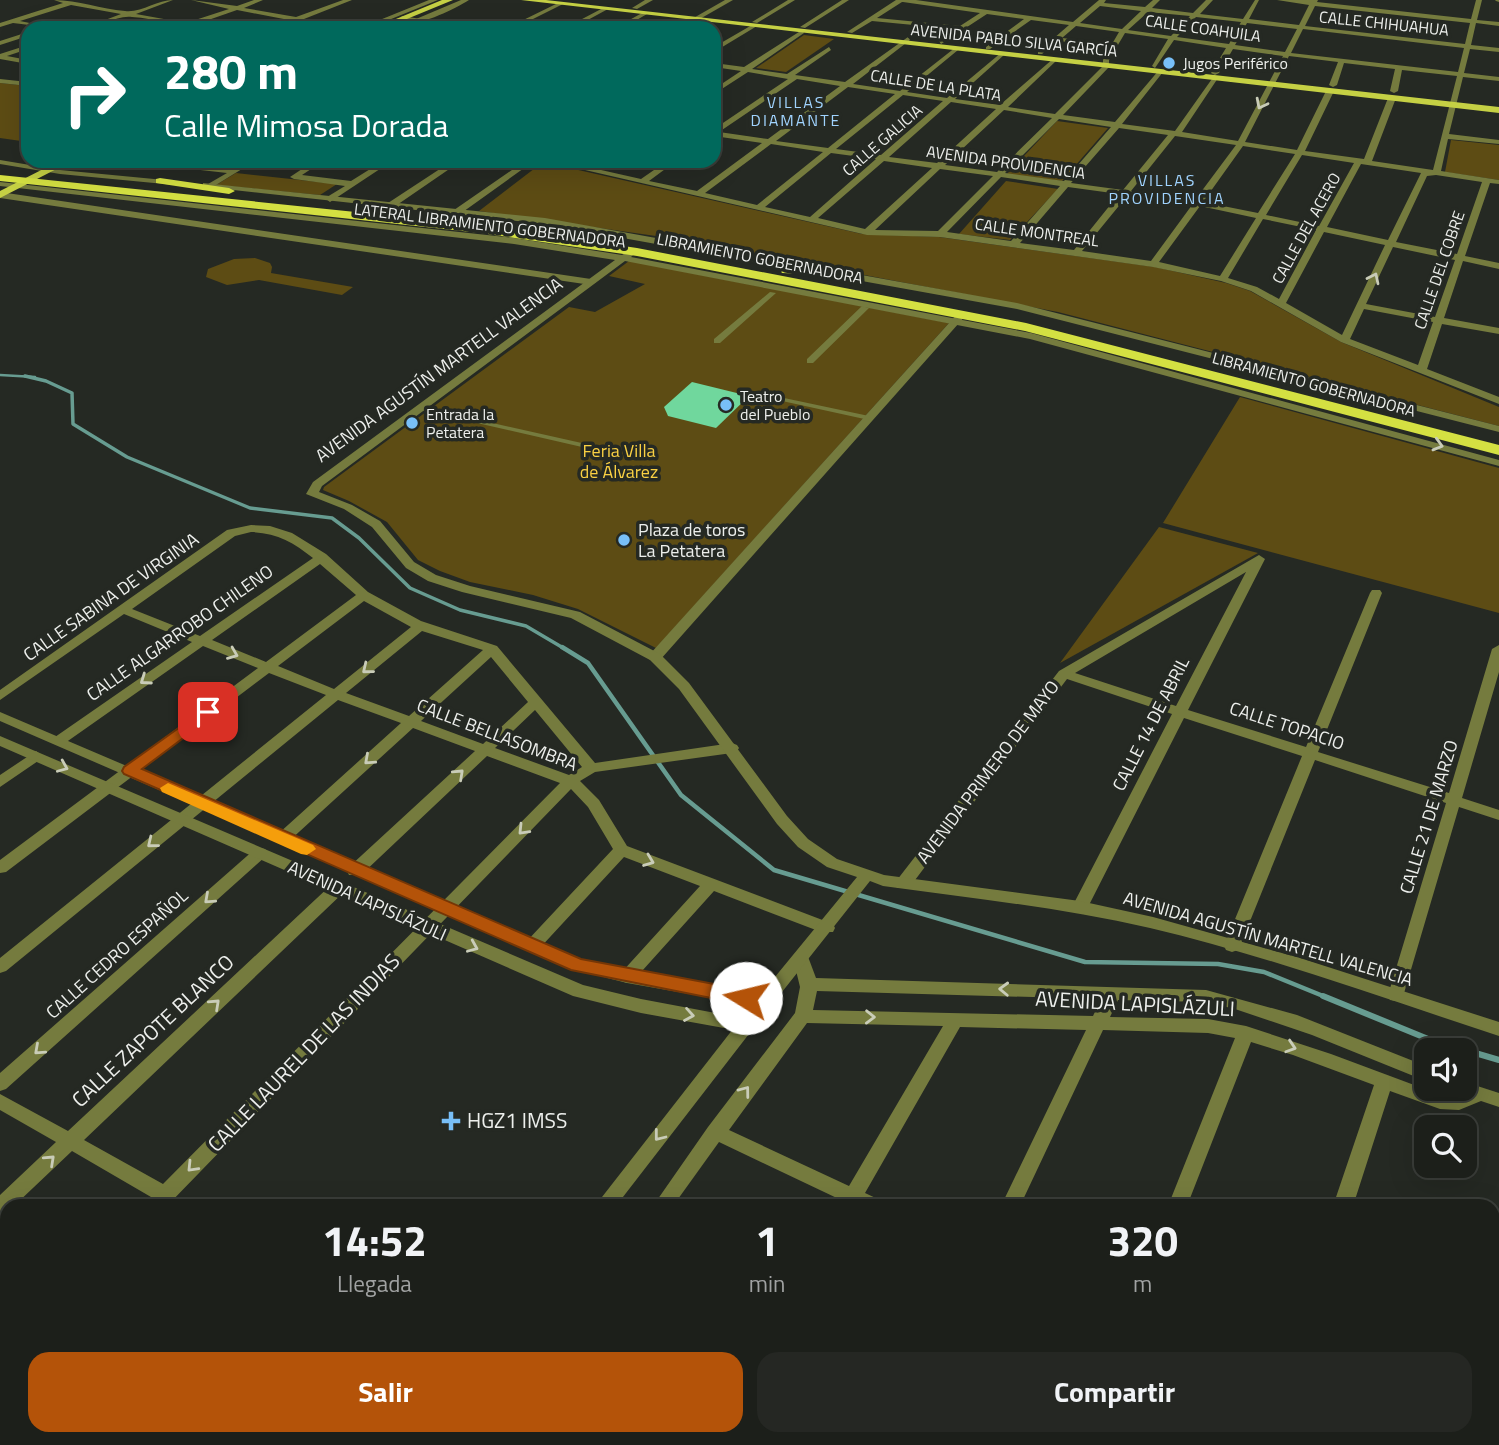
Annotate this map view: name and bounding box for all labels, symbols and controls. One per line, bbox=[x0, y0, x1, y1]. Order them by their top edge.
street label: CALLE CHIHUAHUA bbox=[1318, 4, 1451, 42]
street label: CALLE COAHUILA bbox=[1144, 8, 1263, 48]
street label: AVENIDA PABLO SILVA GARCÍA bbox=[909, 17, 1119, 63]
text: 280 m bbox=[164, 33, 298, 108]
icon: right bbox=[49, 49, 140, 140]
place label: Jugos Periférico bbox=[1183, 51, 1288, 75]
marker: Jugos Periférico bbox=[1161, 55, 1177, 71]
street label: CALLE DE LA PLATA bbox=[869, 63, 1004, 107]
district label: VILLAS DIAMANTE bbox=[751, 90, 841, 132]
one-way arrow bbox=[1255, 97, 1269, 109]
street label: CALLE GALICIA bbox=[837, 98, 928, 182]
text: Calle Mimosa Dorada bbox=[164, 101, 449, 149]
street label: AVENIDA PROVIDENCIA bbox=[925, 139, 1087, 185]
district label: VILLAS PROVIDENCIA bbox=[1108, 168, 1226, 210]
street label: CALLE DEL ACERO bbox=[1266, 168, 1346, 288]
street label: LATERAL LIBRAMIENTO GOBERNADORA bbox=[353, 196, 628, 254]
street label: CALLE DEL COBRE bbox=[1407, 207, 1471, 332]
street label: CALLE MONTREAL bbox=[973, 211, 1101, 253]
street label: LIBRAMIENTO GOBERNADORA bbox=[655, 226, 866, 290]
street label: AVENIDA AGUSTÍN MARTELL VALENCIA bbox=[309, 270, 568, 469]
one-way arrow bbox=[1366, 273, 1380, 285]
street label: LIBRAMIENTO GOBERNADORA bbox=[1210, 345, 1419, 423]
place label: Teatro del Pueblo bbox=[740, 384, 810, 426]
marker: Teatro del Pueblo bbox=[718, 397, 734, 413]
place label: Entrada la Petatera bbox=[426, 402, 494, 444]
marker: Entrada la Petatera bbox=[404, 415, 420, 431]
park label: Feria Villa de Álvarez bbox=[580, 437, 658, 485]
one-way arrow bbox=[1432, 437, 1444, 452]
place label: Plaza de toros La Petatera bbox=[638, 516, 745, 564]
street label: CALLE SABINA DE VIRGINIA bbox=[17, 526, 204, 668]
marker: Plaza de toros La Petatera bbox=[616, 532, 632, 548]
street label: CALLE ALGARROBO CHILENO bbox=[81, 558, 279, 707]
one-way arrow bbox=[227, 645, 239, 659]
street label: CALLE 14 DE ABRIL bbox=[1105, 652, 1196, 796]
one-way arrow bbox=[362, 661, 375, 673]
one-way arrow bbox=[140, 672, 153, 684]
street label: AVENIDA PRIMERO DE MAYO bbox=[910, 675, 1065, 869]
pin bbox=[178, 682, 238, 742]
street label: CALLE BELLASOMBRA bbox=[413, 691, 582, 778]
icon: arrive bbox=[189, 693, 227, 731]
street label: CALLE TOPACIO bbox=[1226, 694, 1348, 757]
street label: CALLE 21 DE MARZO bbox=[1392, 737, 1465, 897]
one-way arrow bbox=[364, 752, 377, 765]
one-way arrow bbox=[56, 759, 68, 773]
one-way arrow bbox=[451, 770, 464, 783]
one-way arrow bbox=[518, 822, 531, 835]
one-way arrow bbox=[148, 835, 160, 848]
one-way arrow bbox=[643, 852, 655, 866]
street label: AVENIDA LAPISLÁZULI bbox=[284, 853, 451, 948]
street label: CALLE CEDRO ESPAÑOL bbox=[40, 882, 194, 1025]
street label: AVENIDA AGUSTÍN MARTELL VALENCIA bbox=[1120, 884, 1416, 993]
one-way arrow bbox=[204, 890, 217, 903]
one-way arrow bbox=[466, 939, 478, 953]
street label: CALLE ZAPOTE BLANCO bbox=[64, 946, 241, 1114]
street label: CALLE LAUREL DE LAS INDIAS bbox=[200, 946, 407, 1159]
position arrow bbox=[709, 961, 783, 1035]
one-way arrow bbox=[999, 982, 1010, 997]
street label: AVENIDA LAPISLÁZULI bbox=[1035, 982, 1236, 1024]
one-way arrow bbox=[207, 1000, 220, 1012]
one-way arrow bbox=[683, 1007, 695, 1022]
one-way arrow bbox=[866, 1009, 876, 1025]
map controls bbox=[1414, 1038, 1477, 1178]
button: sound bbox=[1414, 1038, 1477, 1101]
one-way arrow bbox=[1285, 1039, 1297, 1054]
one-way arrow bbox=[34, 1042, 47, 1054]
one-way arrow bbox=[737, 1087, 750, 1099]
place label: HGZ1 IMSS bbox=[467, 1104, 567, 1136]
marker: HGZ1 IMSS bbox=[441, 1111, 461, 1131]
button: search bbox=[1414, 1115, 1477, 1178]
one-way arrow bbox=[654, 1128, 667, 1140]
one-way arrow bbox=[41, 1156, 54, 1169]
one-way arrow bbox=[187, 1159, 200, 1172]
text: 14:52 bbox=[322, 1208, 427, 1272]
text: 1 bbox=[755, 1208, 779, 1272]
text: 320 bbox=[1107, 1208, 1178, 1272]
text: Llegada bbox=[337, 1266, 412, 1301]
text: min bbox=[749, 1266, 785, 1301]
text: m bbox=[1133, 1266, 1152, 1301]
button: Salir bbox=[28, 1352, 743, 1432]
button: Compartir bbox=[757, 1352, 1472, 1432]

